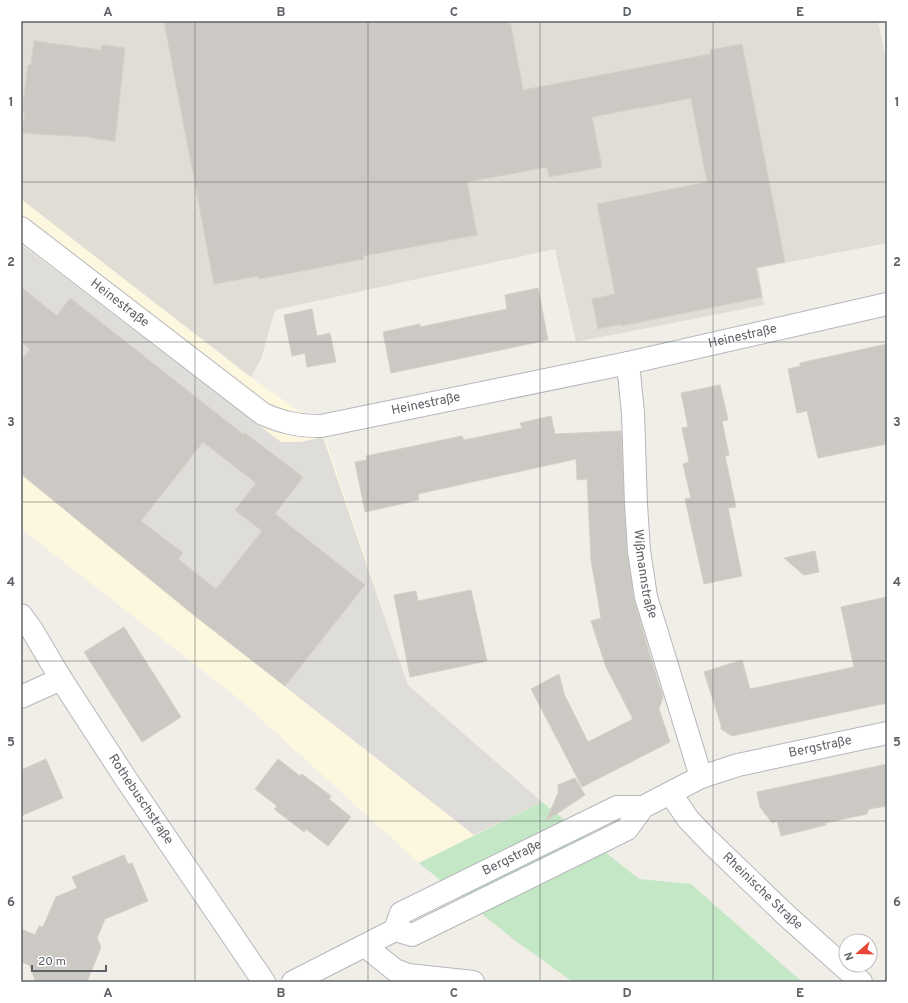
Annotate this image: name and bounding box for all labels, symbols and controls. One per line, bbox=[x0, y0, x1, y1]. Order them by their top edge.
text: A bbox=[103, 5, 113, 21]
text: B bbox=[277, 5, 286, 21]
text: C bbox=[450, 5, 458, 21]
text: D bbox=[622, 5, 632, 21]
text: E bbox=[796, 5, 804, 21]
text: 1 bbox=[8, 95, 14, 111]
text: 1 bbox=[894, 95, 900, 111]
text: 2 bbox=[7, 255, 15, 271]
text: 2 bbox=[893, 255, 901, 271]
street label: Heinestraße bbox=[87, 276, 152, 331]
street label: Heinestraße bbox=[707, 321, 779, 352]
street label: Heinestraße bbox=[390, 390, 462, 419]
text: 3 bbox=[7, 415, 15, 431]
text: 3 bbox=[893, 415, 901, 431]
street label: Wißmannstraße bbox=[630, 529, 660, 621]
text: 4 bbox=[7, 575, 15, 591]
text: 4 bbox=[893, 575, 901, 591]
street label: Bergstraße bbox=[787, 733, 853, 762]
text: 5 bbox=[7, 735, 15, 751]
text: 5 bbox=[893, 735, 901, 751]
street label: Rothebuschstraße bbox=[104, 752, 176, 848]
street label: Bergstraße bbox=[480, 837, 545, 880]
street label: Rheinische Straße bbox=[718, 850, 806, 934]
text: 6 bbox=[7, 895, 15, 911]
text: 6 bbox=[893, 895, 901, 911]
north arrow bbox=[838, 933, 878, 973]
scale bar bbox=[32, 947, 106, 973]
text: N bbox=[842, 950, 857, 962]
text: 20 m bbox=[38, 954, 66, 970]
text: A bbox=[103, 986, 113, 1002]
text: B bbox=[277, 986, 286, 1002]
text: C bbox=[450, 986, 458, 1002]
text: D bbox=[622, 986, 632, 1002]
text: E bbox=[796, 986, 804, 1002]

